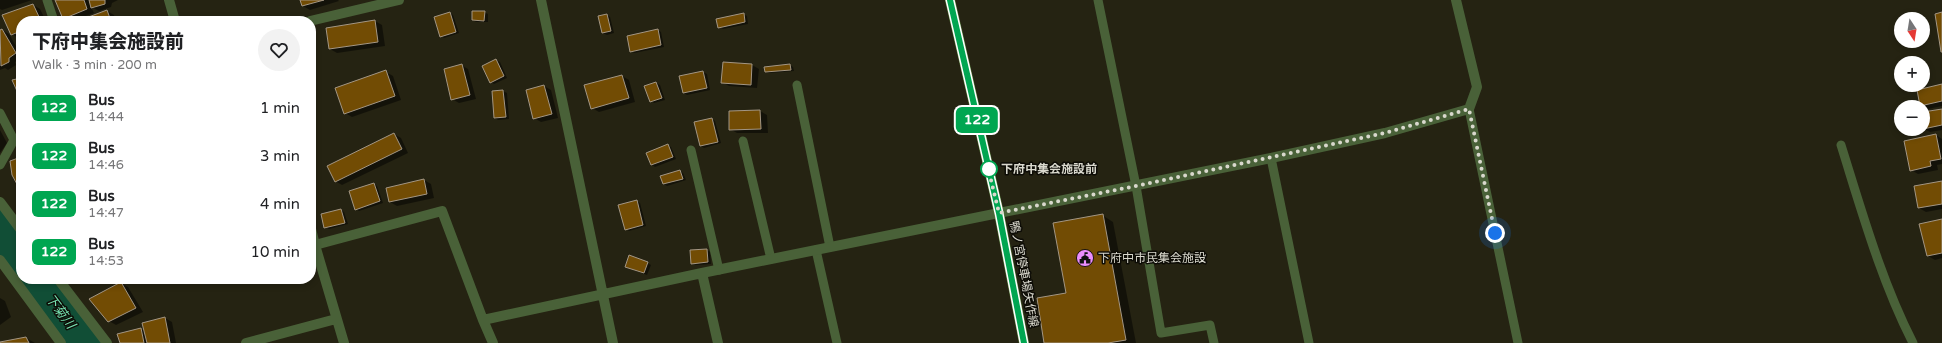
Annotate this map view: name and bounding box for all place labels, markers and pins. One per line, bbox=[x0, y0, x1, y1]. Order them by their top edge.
marker: 下府中集会施設前 bbox=[980, 160, 998, 178]
place label: 下府中集会施設前 bbox=[1001, 162, 1097, 176]
public building icon: 下府中市民集会施設 bbox=[1075, 248, 1095, 268]
place label: 下府中市民集会施設 bbox=[1098, 251, 1206, 265]

